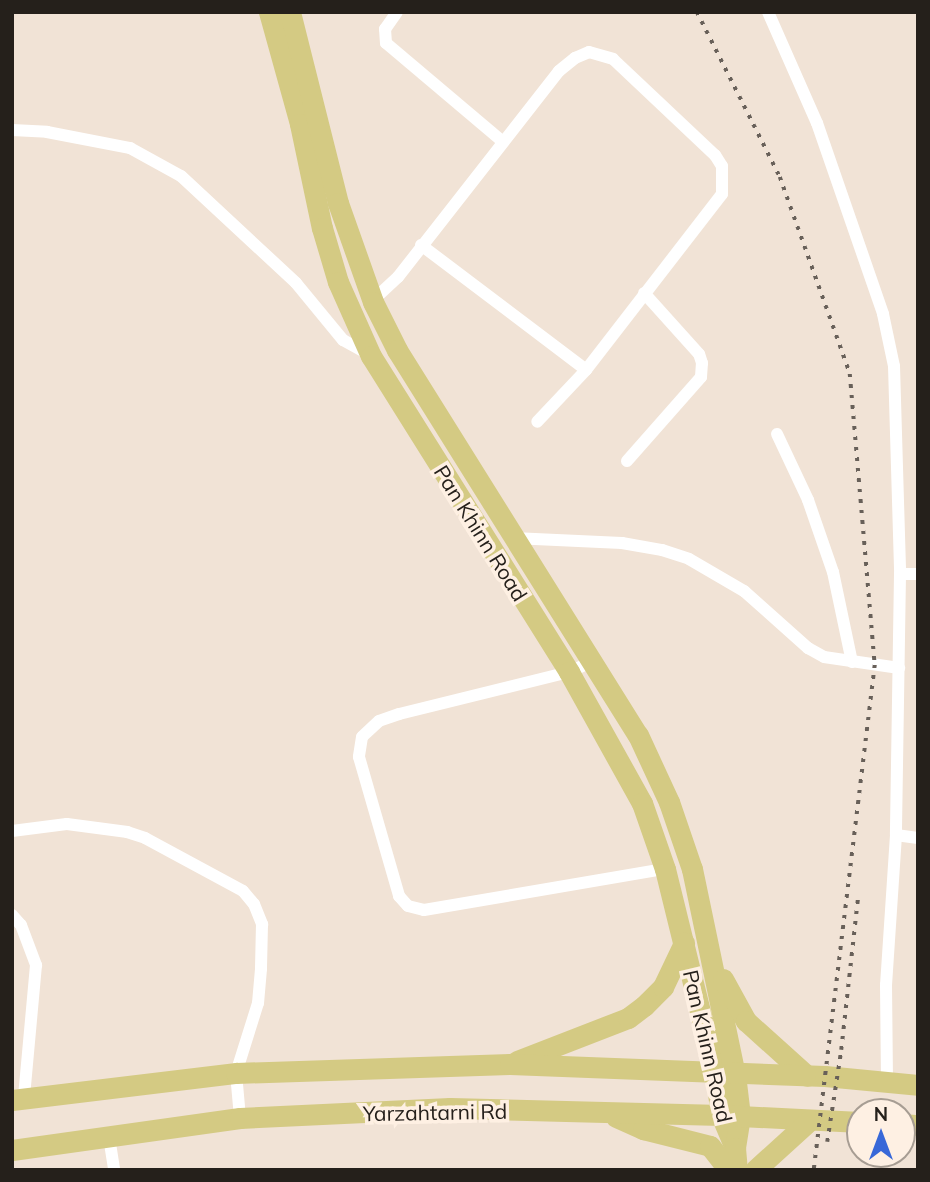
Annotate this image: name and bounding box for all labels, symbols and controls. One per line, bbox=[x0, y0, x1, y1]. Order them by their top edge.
street label: Pan Khinn Road bbox=[429, 460, 533, 606]
street label: Pan Khinn Road bbox=[678, 967, 738, 1125]
street label: Yarzahtarni Rd bbox=[363, 1098, 507, 1126]
north arrow bbox=[846, 1098, 916, 1168]
text: N bbox=[874, 1102, 888, 1126]

